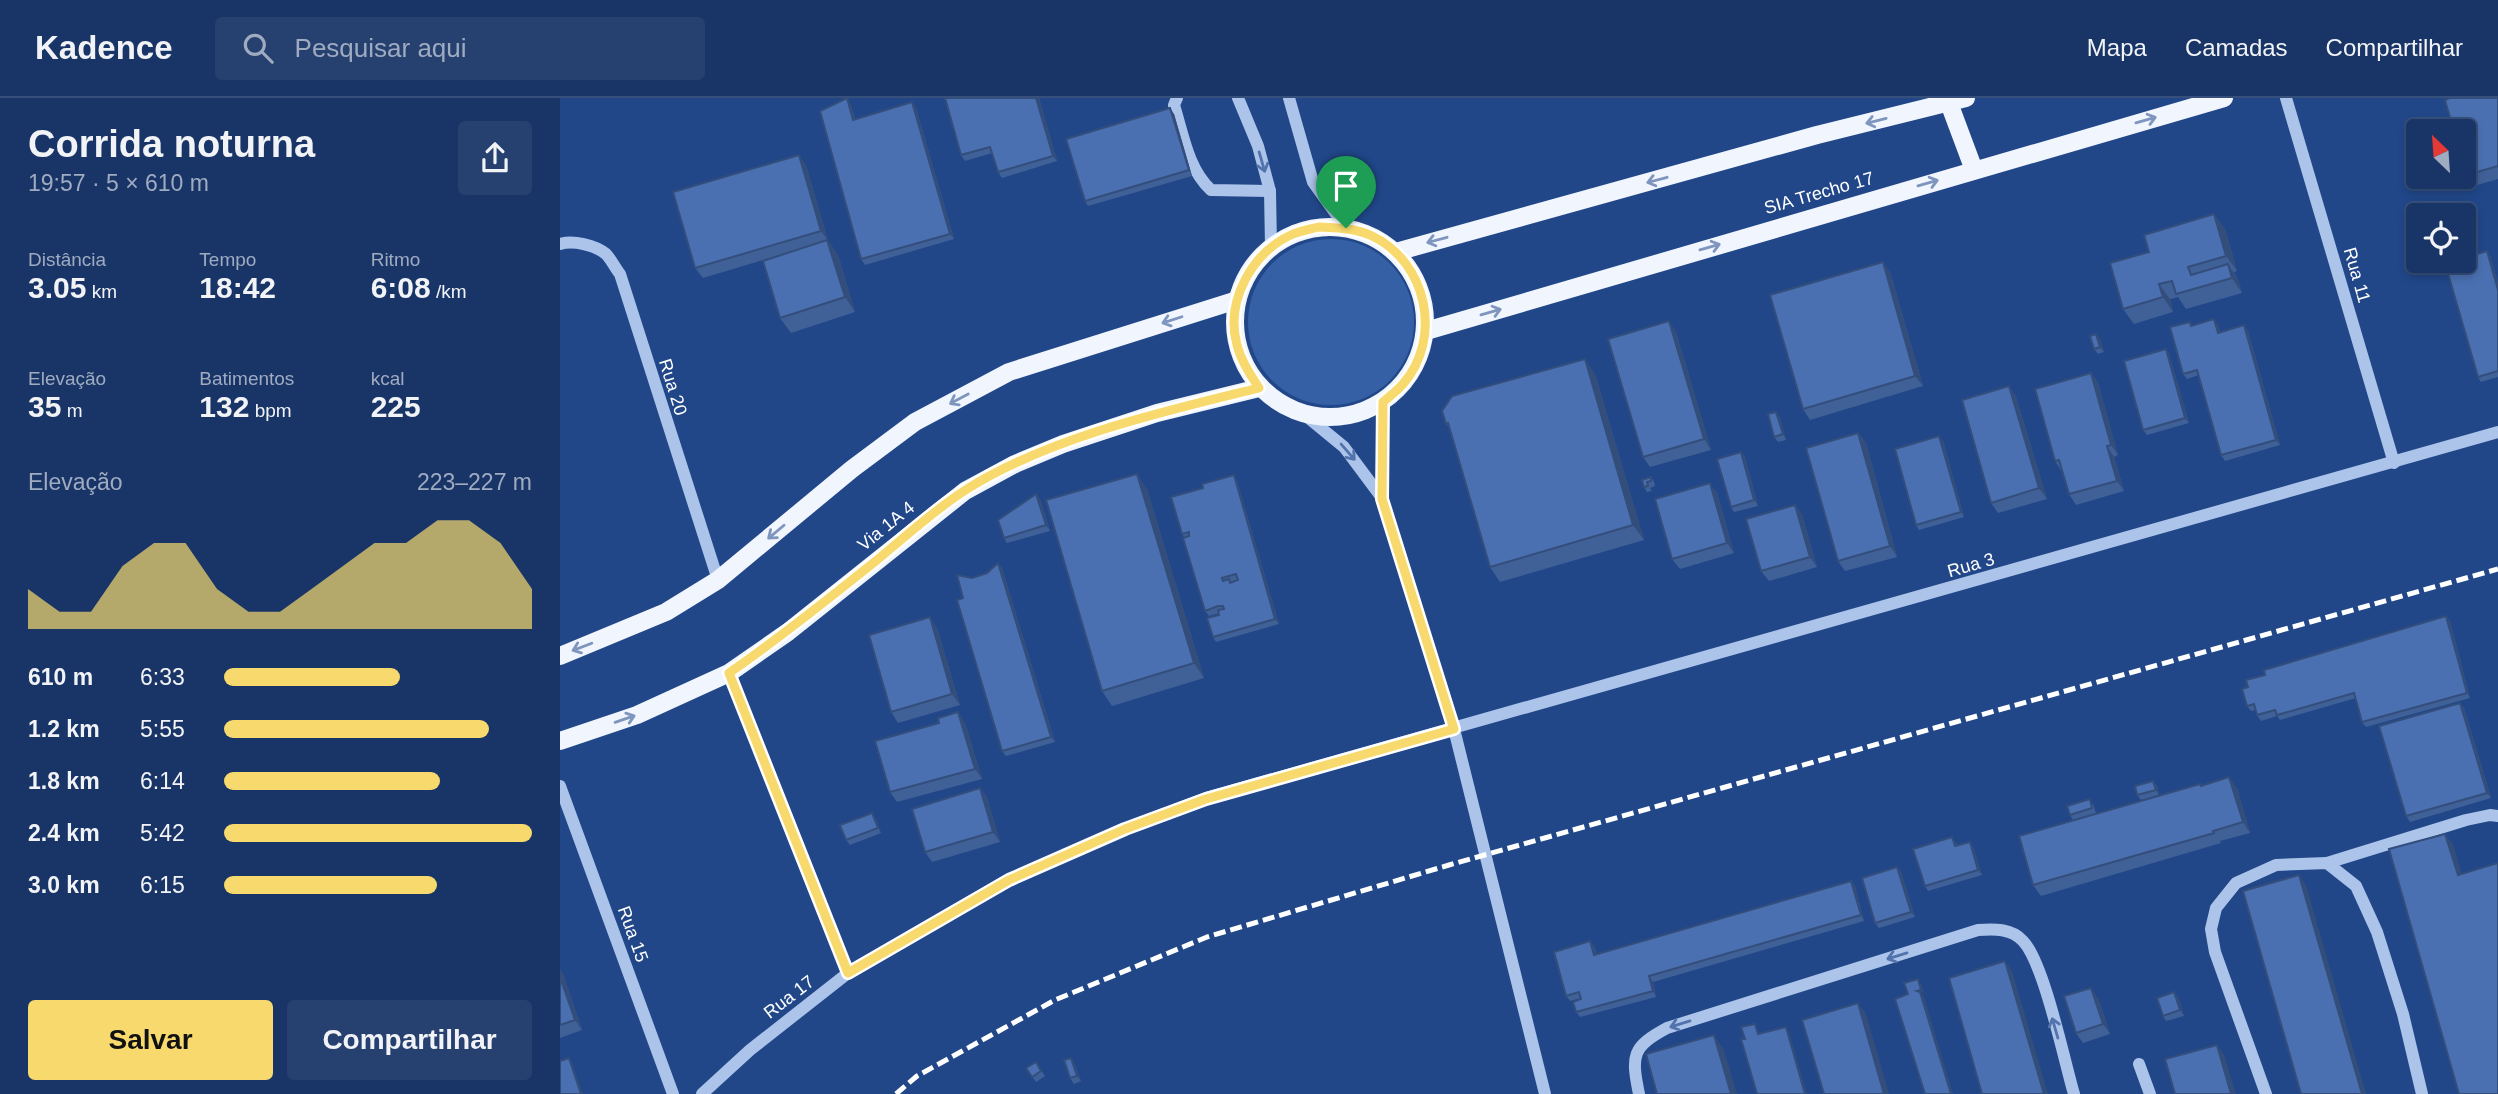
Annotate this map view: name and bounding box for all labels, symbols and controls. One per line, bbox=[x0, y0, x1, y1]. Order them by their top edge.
search box bbox=[215, 17, 705, 80]
text: Kadence bbox=[35, 29, 173, 66]
icon: search bbox=[239, 29, 277, 67]
text: Pesquisar aqui bbox=[295, 33, 467, 63]
text: Mapa bbox=[2087, 34, 2147, 61]
text: Camadas bbox=[2185, 34, 2288, 61]
text: Compartilhar bbox=[2326, 34, 2463, 61]
one-way arrow bbox=[2135, 113, 2157, 126]
one-way arrow bbox=[1866, 115, 1888, 128]
north arrow bbox=[2406, 119, 2476, 189]
map controls bbox=[2406, 119, 2476, 273]
button: share bbox=[458, 121, 532, 195]
text: Corrida noturna bbox=[28, 123, 315, 165]
one-way arrow bbox=[1256, 150, 1269, 173]
pin bbox=[1316, 156, 1376, 228]
icon: arrive bbox=[1327, 167, 1365, 205]
street label: SIA Trecho 17 bbox=[1762, 168, 1876, 218]
text: 19:57 · 5 × 610 m bbox=[28, 170, 209, 196]
one-way arrow bbox=[1646, 174, 1668, 187]
one-way arrow bbox=[1917, 176, 1939, 189]
button: locate bbox=[2406, 203, 2476, 273]
one-way arrow bbox=[1427, 235, 1449, 248]
one-way arrow bbox=[1698, 240, 1720, 253]
street label: Rua 11 bbox=[2340, 245, 2374, 305]
text: Distância bbox=[28, 249, 106, 270]
text: Tempo bbox=[199, 249, 256, 270]
text: Ritmo bbox=[371, 249, 420, 270]
text: 3.05 bbox=[28, 271, 86, 304]
text: 18:42 bbox=[199, 271, 276, 304]
text: 6:08 bbox=[371, 271, 431, 304]
text: km bbox=[86, 281, 117, 302]
text: /km bbox=[431, 281, 467, 302]
one-way arrow bbox=[1480, 304, 1502, 317]
one-way arrow bbox=[1161, 315, 1183, 328]
street label: Rua 20 bbox=[655, 356, 691, 418]
text: Elevação bbox=[28, 368, 106, 389]
text: Batimentos bbox=[199, 368, 294, 389]
text: kcal bbox=[371, 368, 404, 389]
text: 35 bbox=[28, 390, 61, 423]
text: 132 bbox=[199, 390, 249, 423]
text: 225 bbox=[371, 390, 421, 423]
one-way arrow bbox=[949, 392, 970, 406]
text: m bbox=[61, 400, 82, 421]
text: bpm bbox=[249, 400, 292, 421]
one-way arrow bbox=[1340, 443, 1356, 461]
text: Elevação bbox=[28, 469, 123, 495]
text: 223–227 m bbox=[417, 469, 532, 495]
street label: Via 1A 4 bbox=[854, 497, 918, 555]
one-way arrow bbox=[767, 524, 785, 540]
street label: Rua 3 bbox=[1945, 549, 1997, 581]
one-way arrow bbox=[571, 642, 593, 655]
text: 610 m bbox=[28, 664, 93, 690]
text: 6:33 bbox=[140, 664, 185, 690]
one-way arrow bbox=[613, 712, 635, 725]
text: 1.2 km bbox=[28, 716, 100, 742]
text: 5:55 bbox=[140, 716, 185, 742]
text: 1.8 km bbox=[28, 768, 100, 794]
text: 6:14 bbox=[140, 768, 185, 794]
text: 2.4 km bbox=[28, 820, 100, 846]
text: 5:42 bbox=[140, 820, 185, 846]
text: 3.0 km bbox=[28, 872, 100, 898]
text: 6:15 bbox=[140, 872, 185, 898]
street label: Rua 15 bbox=[614, 903, 652, 965]
one-way arrow bbox=[1886, 950, 1908, 963]
street label: Rua 17 bbox=[760, 971, 818, 1023]
button: Salvar bbox=[28, 1000, 273, 1080]
button: Compartilhar bbox=[287, 1000, 532, 1080]
one-way arrow bbox=[1669, 1018, 1691, 1031]
one-way arrow bbox=[2048, 1018, 2061, 1040]

